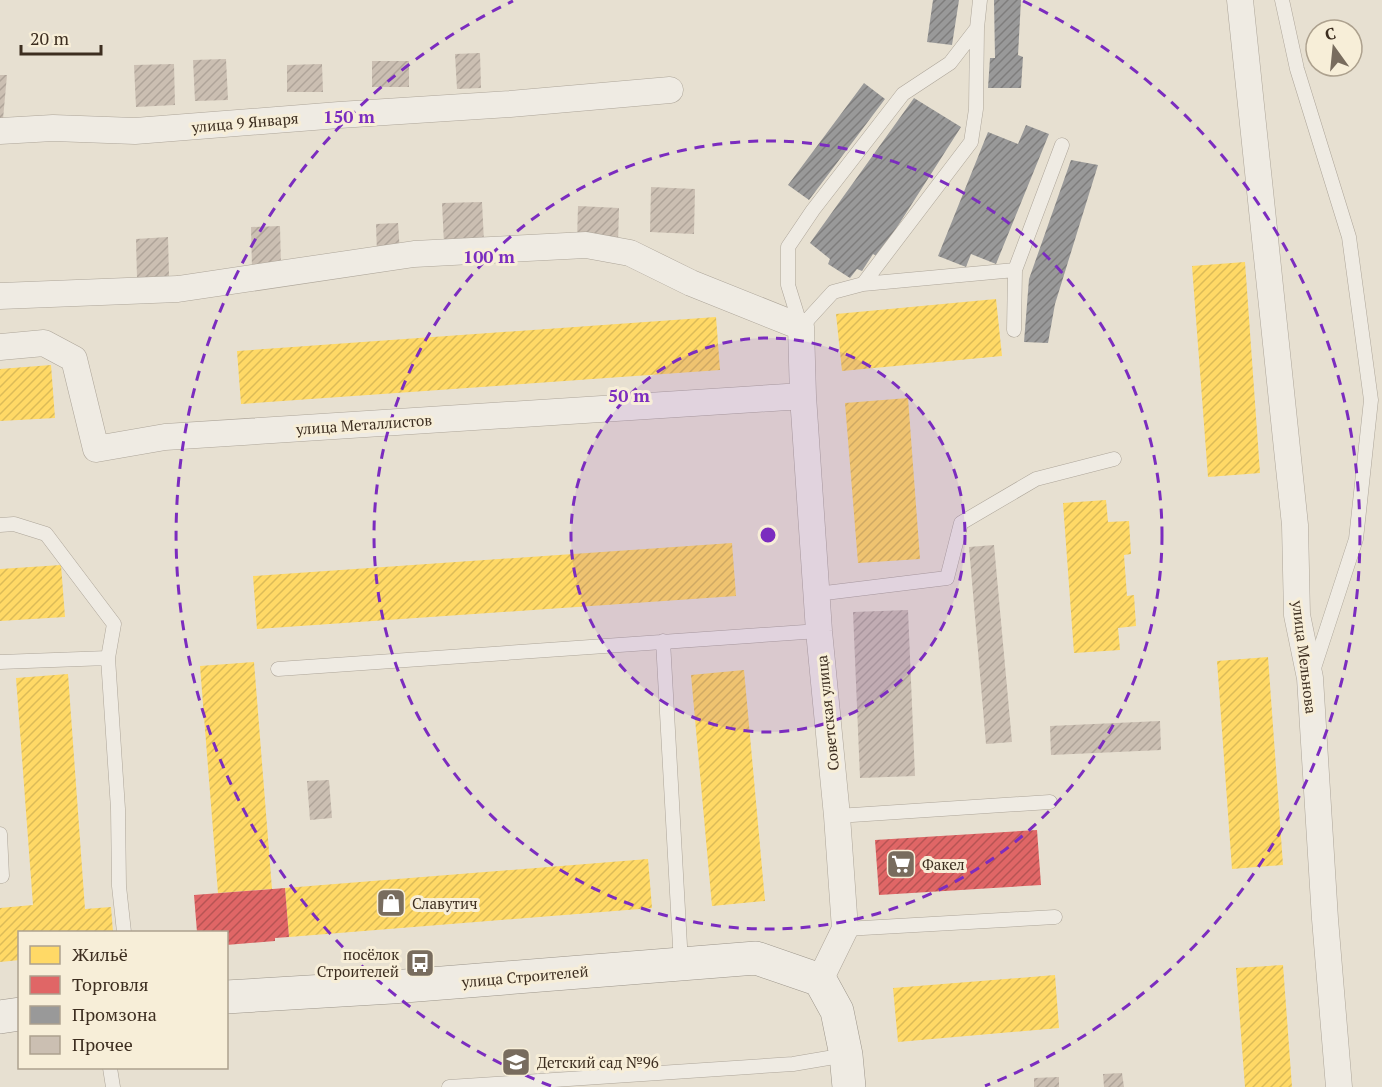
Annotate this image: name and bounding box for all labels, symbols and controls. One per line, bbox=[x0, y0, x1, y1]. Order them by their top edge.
scale bar bbox=[21, 18, 100, 56]
north arrow bbox=[1304, 18, 1364, 78]
text: С bbox=[1322, 22, 1338, 45]
text: 20 m bbox=[30, 26, 70, 50]
text: 150 m bbox=[323, 104, 375, 128]
street label: улица 9 Января bbox=[190, 107, 299, 137]
text: 100 m bbox=[463, 244, 515, 268]
text: 50 m bbox=[608, 383, 650, 407]
street label: улица Металлистов bbox=[294, 409, 433, 439]
centre of rings bbox=[758, 525, 778, 545]
street label: улица Мельнова bbox=[1288, 598, 1322, 715]
street label: Советская улица bbox=[811, 654, 843, 772]
supermarket icon: Факел bbox=[885, 848, 917, 880]
place label: Факел bbox=[922, 854, 965, 874]
shop icon: Славутич bbox=[375, 887, 407, 919]
place label: Славутич bbox=[412, 893, 478, 913]
legend bbox=[18, 931, 228, 1069]
text: Жильё bbox=[72, 942, 128, 966]
place label: посёлок Строителей bbox=[317, 944, 400, 981]
bus stop icon: посёлок Строителей bbox=[404, 947, 436, 979]
street label: улица Строителей bbox=[460, 960, 589, 992]
text: Торговля bbox=[72, 972, 149, 996]
text: Промзона bbox=[72, 1002, 157, 1026]
text: Прочее bbox=[72, 1032, 133, 1056]
school or university icon: Детский сад №96 bbox=[500, 1046, 532, 1078]
place label: Детский сад №96 bbox=[537, 1052, 659, 1072]

